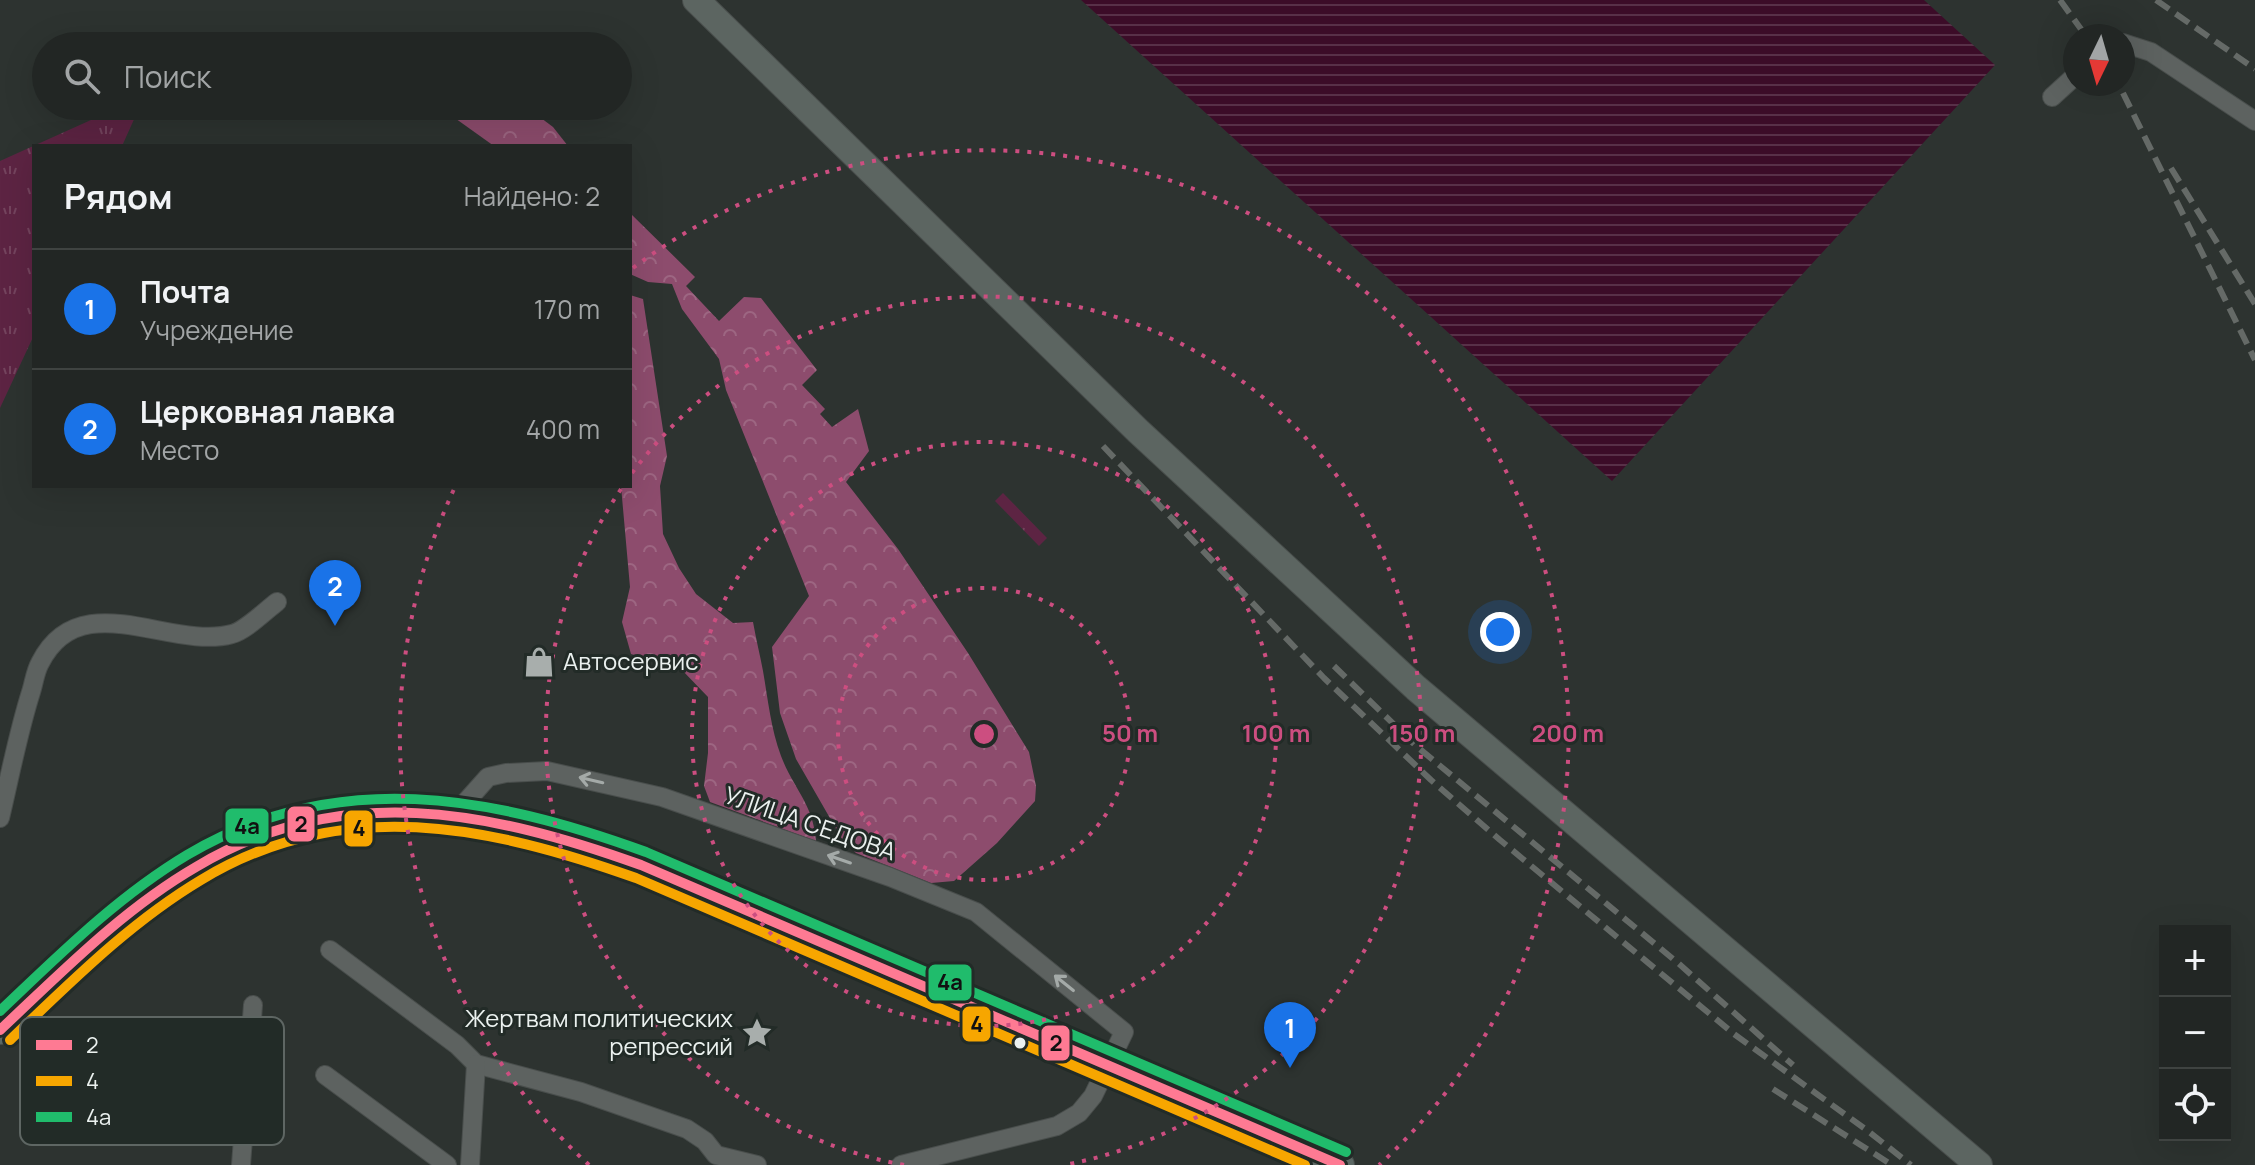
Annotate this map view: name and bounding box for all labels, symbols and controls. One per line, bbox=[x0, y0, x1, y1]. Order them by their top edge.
north arrow bbox=[2063, 24, 2135, 96]
search box bbox=[32, 32, 632, 120]
icon: search bbox=[60, 54, 104, 98]
text: Поиск bbox=[124, 56, 211, 97]
text: Рядом bbox=[64, 173, 173, 219]
text: Найдено: 2 bbox=[464, 178, 600, 214]
text: Почта bbox=[140, 271, 230, 312]
text: 1 bbox=[84, 291, 96, 327]
text: 170 m bbox=[534, 291, 600, 327]
text: Учреждение bbox=[140, 312, 294, 348]
text: Церковная лавка bbox=[140, 391, 395, 432]
text: 2 bbox=[82, 411, 98, 447]
text: 400 m bbox=[526, 411, 600, 447]
text: Место bbox=[140, 432, 219, 468]
pin: 2 bbox=[309, 560, 361, 626]
your location bbox=[1480, 612, 1520, 652]
place label: Автосервис bbox=[563, 644, 698, 677]
shop icon: Автосервис bbox=[522, 645, 556, 679]
text: 50 m bbox=[1102, 716, 1158, 749]
text: 100 m bbox=[1242, 716, 1310, 749]
text: 150 m bbox=[1389, 716, 1455, 749]
text: 200 m bbox=[1532, 716, 1604, 749]
centre of rings bbox=[970, 720, 998, 748]
one-way arrow bbox=[579, 772, 605, 787]
street label: УЛИЦА СЕДОВА bbox=[720, 778, 901, 867]
line badge: 2 bbox=[286, 805, 316, 843]
line badge: 4а bbox=[224, 807, 270, 845]
text: 2 bbox=[294, 809, 308, 839]
line badge: 4 bbox=[343, 809, 374, 848]
text: 4а bbox=[234, 811, 260, 841]
text: 4 bbox=[352, 813, 366, 843]
one-way arrow bbox=[827, 851, 852, 866]
map controls bbox=[2159, 925, 2231, 1141]
button: + bbox=[2159, 925, 2231, 997]
line badge: 4а bbox=[927, 963, 973, 1002]
text: 4а bbox=[937, 967, 963, 997]
one-way arrow bbox=[1054, 974, 1075, 992]
button: − bbox=[2159, 997, 2231, 1069]
place label: Жертвам политических репрессий bbox=[465, 1001, 733, 1062]
pin: 1 bbox=[1264, 1002, 1316, 1068]
line badge: 4 bbox=[961, 1005, 992, 1043]
text: 4 bbox=[970, 1009, 984, 1039]
place icon: Жертвам политических репрессий bbox=[740, 1016, 774, 1050]
legend bbox=[20, 1017, 284, 1145]
line badge: 2 bbox=[1040, 1024, 1071, 1062]
text: 2 bbox=[1049, 1028, 1063, 1058]
text: 2 bbox=[86, 1030, 99, 1060]
unlabelled marker bbox=[1012, 1035, 1028, 1051]
text: 4 bbox=[86, 1066, 99, 1096]
button: locate bbox=[2159, 1069, 2231, 1141]
text: 4а bbox=[86, 1102, 111, 1132]

